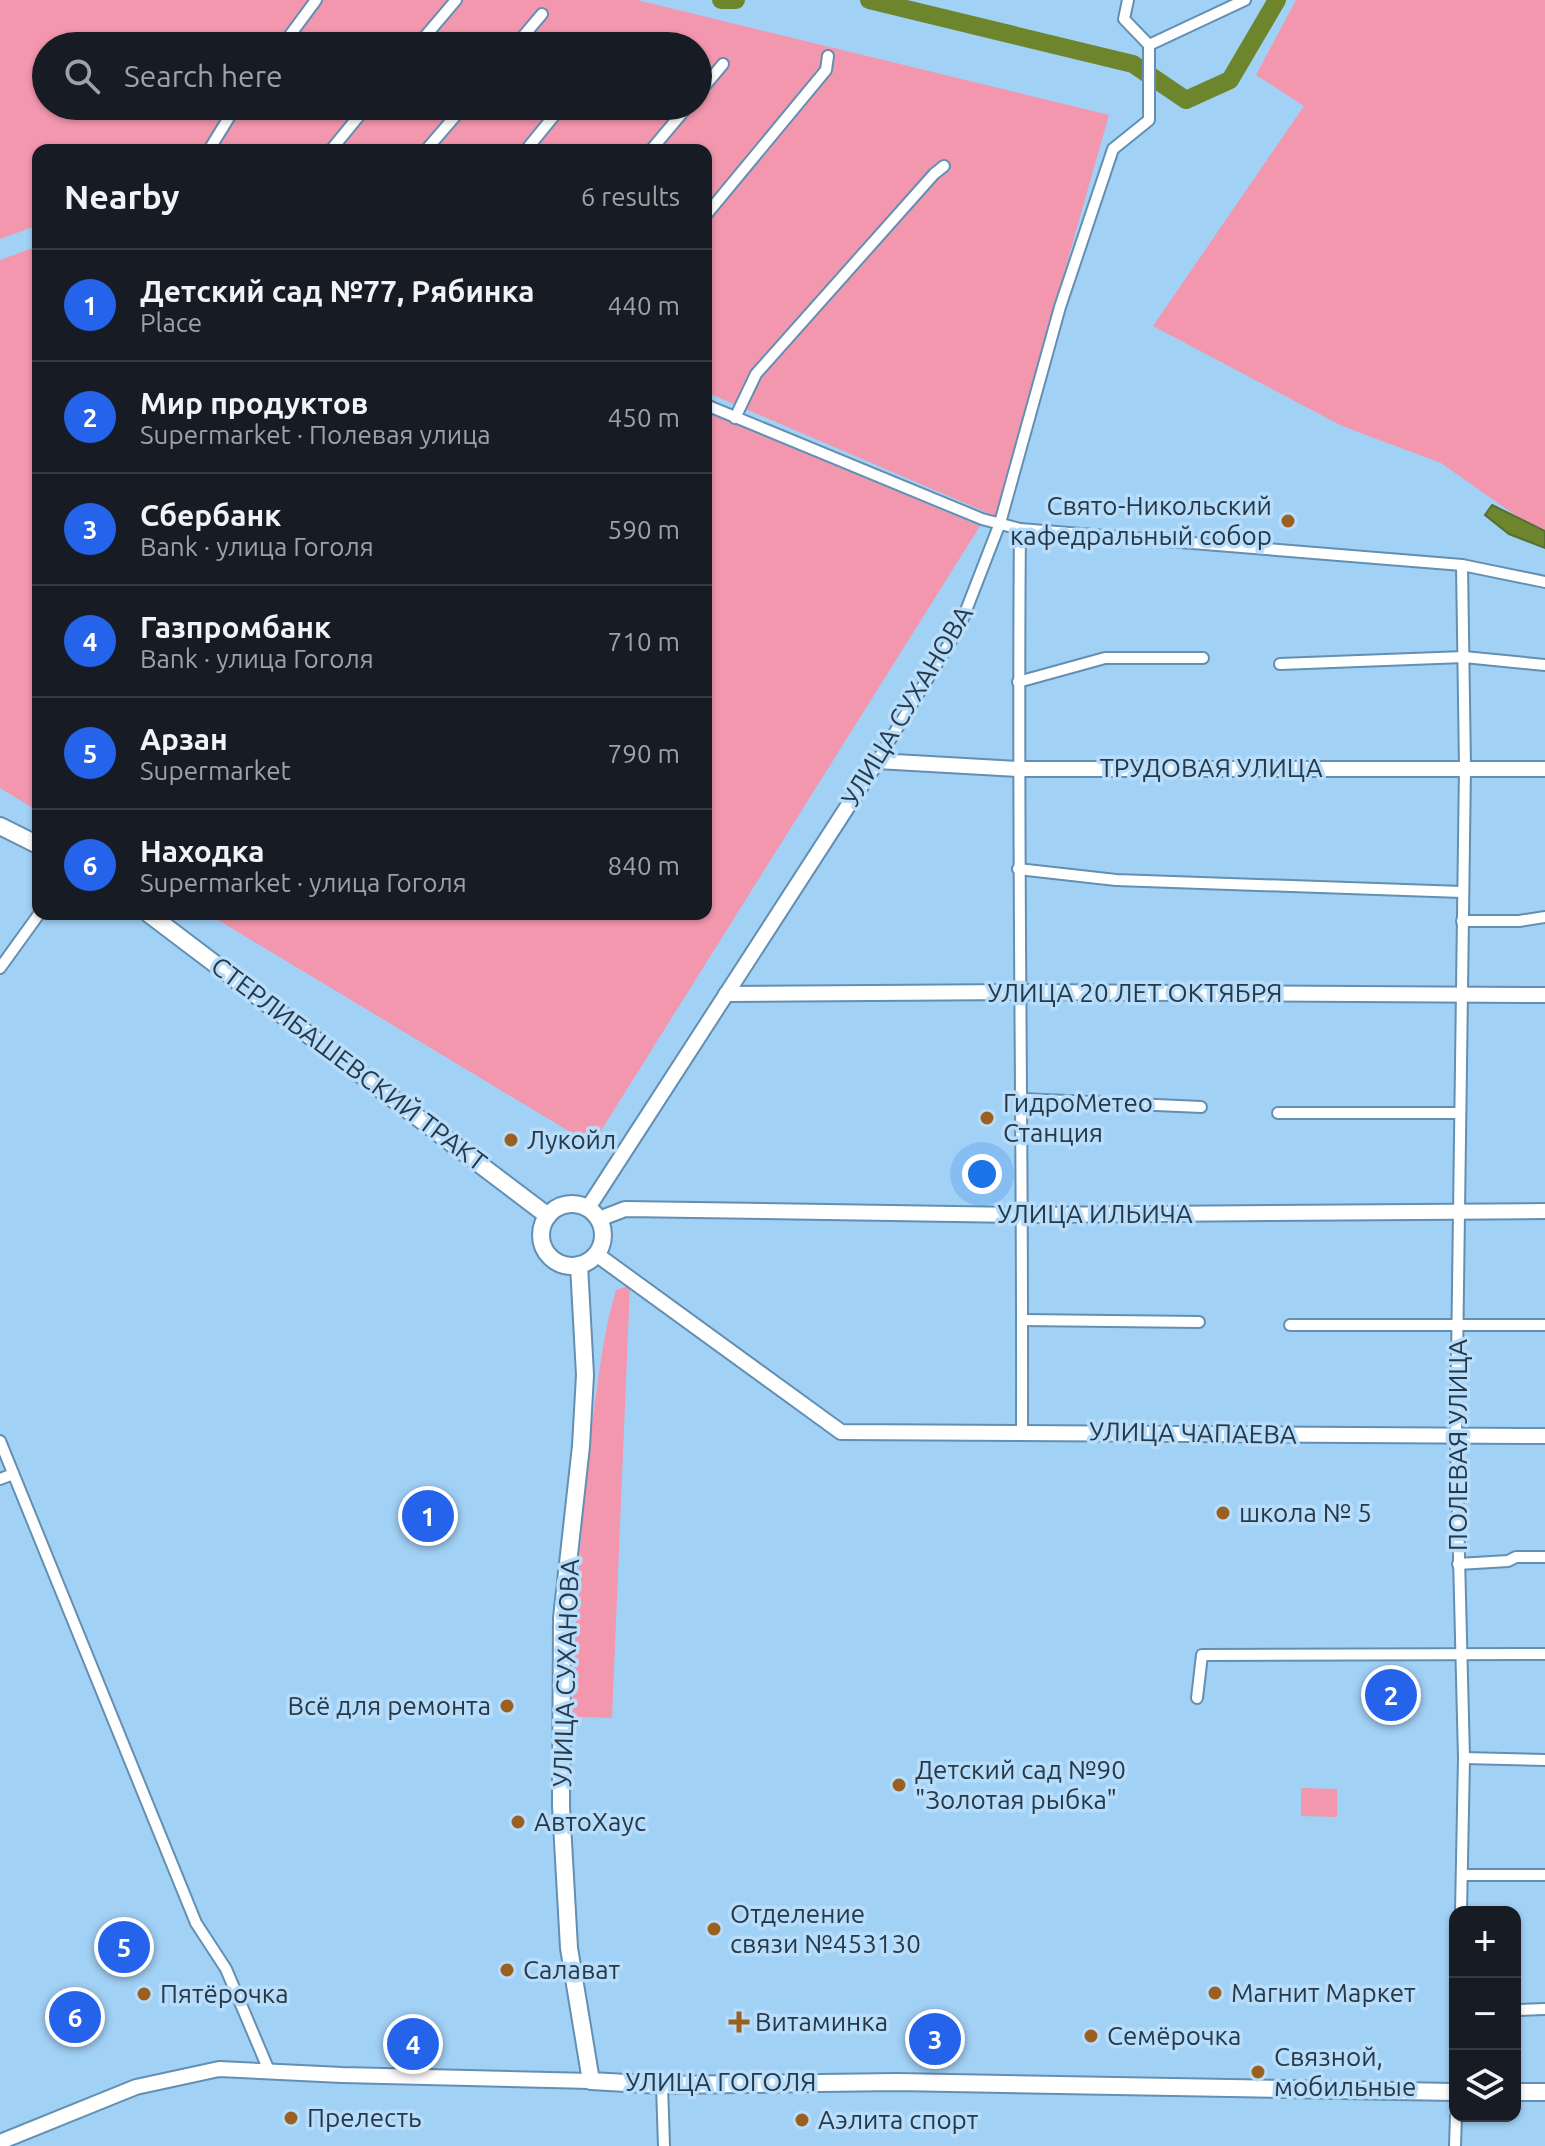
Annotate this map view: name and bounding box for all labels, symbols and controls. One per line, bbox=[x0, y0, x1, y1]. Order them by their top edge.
search box bbox=[32, 32, 712, 120]
icon: search bbox=[60, 54, 104, 98]
text: Search here bbox=[124, 59, 283, 93]
text: Nearby bbox=[64, 177, 179, 215]
text: 6 results bbox=[581, 182, 680, 211]
text: Детский сад №77, Рябинка bbox=[140, 274, 535, 308]
text: 1 bbox=[83, 291, 97, 320]
text: 440 m bbox=[608, 291, 680, 320]
text: Place bbox=[140, 308, 202, 337]
text: Мир продуктов bbox=[140, 386, 368, 420]
text: 2 bbox=[83, 403, 97, 432]
text: 450 m bbox=[608, 403, 680, 432]
text: Supermarket · Полевая улица bbox=[140, 420, 491, 449]
place label: Свято-Никольский кафедральный собор bbox=[1010, 491, 1272, 550]
text: Сбербанк bbox=[140, 498, 281, 532]
marker: Свято-Никольский кафедральный собор bbox=[1279, 512, 1297, 530]
text: 3 bbox=[83, 515, 97, 544]
text: 590 m bbox=[608, 515, 680, 544]
text: Bank · улица Гоголя bbox=[140, 532, 374, 561]
street label: УЛИЦА СУХАНОВА bbox=[835, 600, 978, 811]
text: Газпромбанк bbox=[140, 610, 331, 644]
text: 4 bbox=[83, 627, 97, 656]
text: 710 m bbox=[608, 627, 680, 656]
text: Bank · улица Гоголя bbox=[140, 644, 374, 673]
text: Арзан bbox=[140, 722, 228, 756]
text: 5 bbox=[83, 739, 97, 768]
text: 790 m bbox=[608, 739, 680, 768]
street label: ТРУДОВАЯ УЛИЦА bbox=[1099, 753, 1323, 782]
text: Supermarket bbox=[140, 756, 291, 785]
text: Находка bbox=[140, 834, 264, 868]
text: 6 bbox=[83, 851, 97, 880]
text: 840 m bbox=[608, 851, 680, 880]
text: Supermarket · улица Гоголя bbox=[140, 868, 467, 897]
street label: СТЕРЛИБАШЕВСКИЙ ТРАКТ bbox=[206, 951, 493, 1177]
street label: УЛИЦА 20 ЛЕТ ОКТЯБРЯ bbox=[988, 978, 1282, 1007]
place label: ГидроМетео Станция bbox=[1003, 1088, 1153, 1147]
marker: ГидроМетео Станция bbox=[978, 1109, 996, 1127]
place label: Лукойл bbox=[527, 1125, 616, 1154]
marker: Лукойл bbox=[502, 1131, 520, 1149]
your location bbox=[962, 1154, 1002, 1194]
street label: УЛИЦА ИЛЬИЧА bbox=[997, 1199, 1193, 1228]
street label: ПОЛЕВАЯ УЛИЦА bbox=[1443, 1339, 1472, 1551]
street label: УЛИЦА ЧАПАЕВА bbox=[1089, 1416, 1297, 1449]
pin: 1 bbox=[402, 1486, 454, 1546]
place label: школа № 5 bbox=[1239, 1498, 1372, 1527]
marker: школа № 5 bbox=[1214, 1504, 1232, 1522]
street label: УЛИЦА СУХАНОВА bbox=[547, 1558, 584, 1788]
pin: 2 bbox=[1365, 1665, 1417, 1725]
place label: Всё для ремонта bbox=[287, 1691, 491, 1720]
marker: Всё для ремонта bbox=[498, 1697, 516, 1715]
place label: Детский сад №90 "Золотая рыбка" bbox=[915, 1755, 1126, 1814]
marker: Детский сад №90 "Золотая рыбка" bbox=[890, 1776, 908, 1794]
place label: АвтоХаус bbox=[534, 1807, 646, 1836]
marker: АвтоХаус bbox=[509, 1813, 527, 1831]
place label: Отделение связи №453130 bbox=[730, 1899, 921, 1958]
map controls bbox=[1449, 1906, 1521, 2122]
button: + bbox=[1449, 1906, 1521, 1978]
pin: 5 bbox=[98, 1917, 150, 1977]
marker: Отделение связи №453130 bbox=[705, 1920, 723, 1938]
place label: Салават bbox=[523, 1955, 621, 1984]
marker: Салават bbox=[498, 1961, 516, 1979]
place label: Магнит Маркет bbox=[1231, 1978, 1416, 2007]
button: − bbox=[1449, 1978, 1521, 2050]
place label: Пятёрочка bbox=[160, 1979, 289, 2008]
marker: Магнит Маркет bbox=[1206, 1984, 1224, 2002]
marker: Пятёрочка bbox=[135, 1985, 153, 2003]
pin: 6 bbox=[49, 1987, 101, 2047]
place label: Витаминка bbox=[755, 2007, 888, 2036]
pin: 3 bbox=[909, 2009, 961, 2069]
marker: Витаминка bbox=[730, 2013, 748, 2031]
pin: 4 bbox=[387, 2014, 439, 2074]
place label: Семёрочка bbox=[1107, 2021, 1241, 2050]
marker: Семёрочка bbox=[1082, 2027, 1100, 2045]
place label: Связной, мобильные bbox=[1274, 2042, 1416, 2101]
button: layers bbox=[1449, 2050, 1521, 2122]
marker: Связной, мобильные bbox=[1249, 2063, 1267, 2081]
street label: УЛИЦА ГОГОЛЯ bbox=[626, 2067, 816, 2096]
place label: Прелесть bbox=[307, 2103, 422, 2132]
place label: Аэлита спорт bbox=[818, 2105, 979, 2134]
marker: Прелесть bbox=[282, 2109, 300, 2127]
marker: Аэлита спорт bbox=[793, 2111, 811, 2129]

